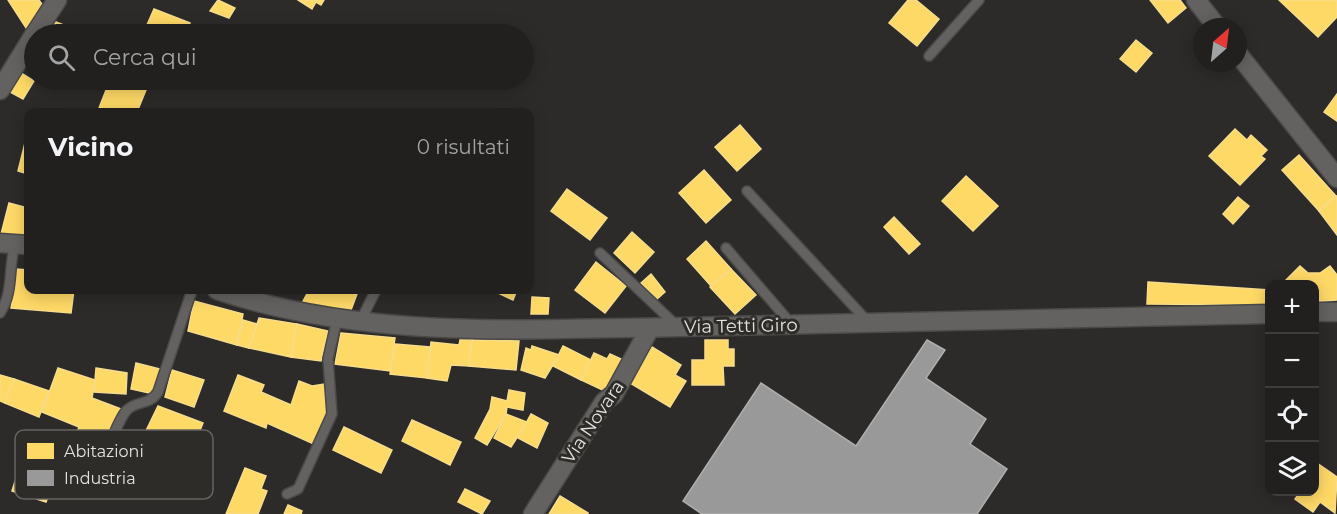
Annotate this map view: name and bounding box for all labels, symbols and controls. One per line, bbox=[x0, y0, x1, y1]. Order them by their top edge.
north arrow bbox=[1193, 18, 1247, 72]
search box bbox=[24, 24, 534, 90]
icon: search bbox=[45, 41, 78, 74]
text: Cerca qui bbox=[93, 44, 197, 71]
text: Vicino bbox=[48, 131, 133, 163]
text: 0 risultati bbox=[417, 135, 510, 159]
map controls bbox=[1265, 280, 1319, 496]
button: + bbox=[1265, 280, 1319, 334]
street label: Via Tetti Giro bbox=[684, 314, 798, 338]
button: − bbox=[1265, 334, 1319, 388]
street label: Via Novara bbox=[557, 376, 629, 468]
button: locate bbox=[1265, 388, 1319, 442]
legend bbox=[15, 430, 213, 499]
text: Abitazioni bbox=[64, 442, 144, 461]
button: layers bbox=[1265, 442, 1319, 496]
text: Industria bbox=[64, 469, 136, 488]

